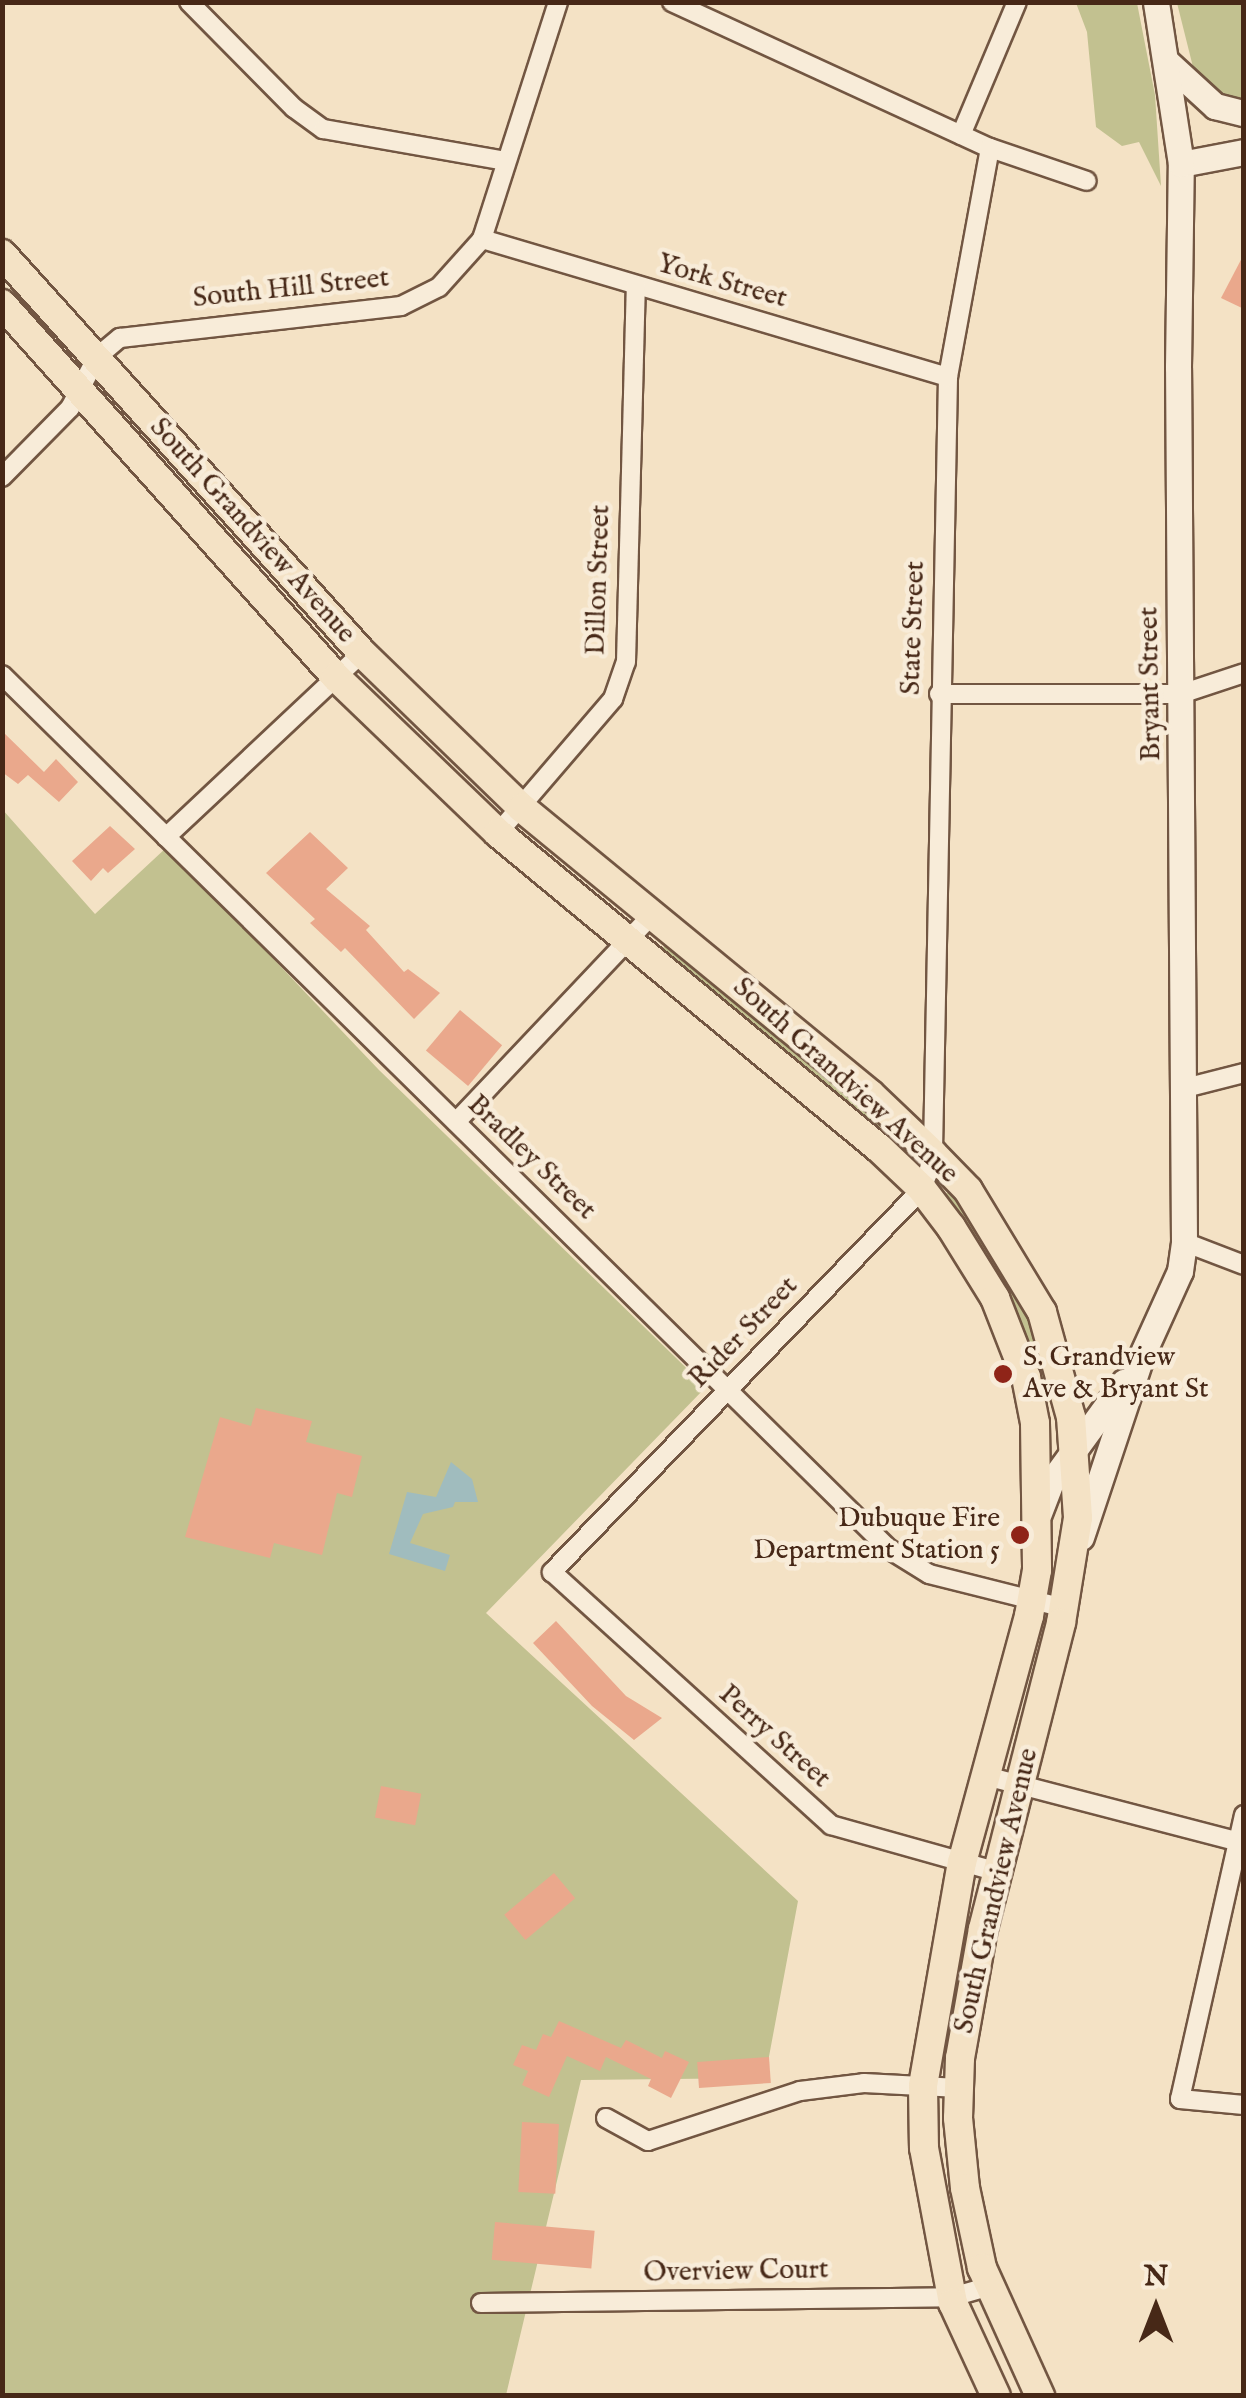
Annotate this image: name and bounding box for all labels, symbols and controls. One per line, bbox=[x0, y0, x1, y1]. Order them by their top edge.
street label: York Street bbox=[653, 247, 791, 317]
street label: South Hill Street bbox=[191, 262, 391, 316]
street label: South Grandview Avenue bbox=[142, 411, 362, 651]
street label: Dillon Street bbox=[580, 504, 618, 656]
street label: State Street bbox=[895, 560, 933, 696]
street label: Bryant Street bbox=[1133, 606, 1169, 762]
street label: South Grandview Avenue bbox=[725, 971, 965, 1191]
street label: Bradley Street bbox=[460, 1088, 602, 1228]
street label: Rider Street bbox=[683, 1270, 805, 1396]
place label: S. Grandview Ave & Bryant St bbox=[1023, 1341, 1209, 1407]
marker: S. Grandview Ave & Bryant St bbox=[992, 1363, 1014, 1385]
place label: Dubuque Fire Department Station 5 bbox=[753, 1502, 1000, 1568]
marker: Dubuque Fire Department Station 5 bbox=[1009, 1524, 1031, 1546]
street label: Perry Street bbox=[711, 1678, 837, 1796]
street label: South Grandview Avenue bbox=[948, 1745, 1046, 2037]
street label: Overview Court bbox=[643, 2254, 829, 2290]
north arrow bbox=[1106, 2258, 1206, 2358]
text: N bbox=[1144, 2260, 1168, 2295]

